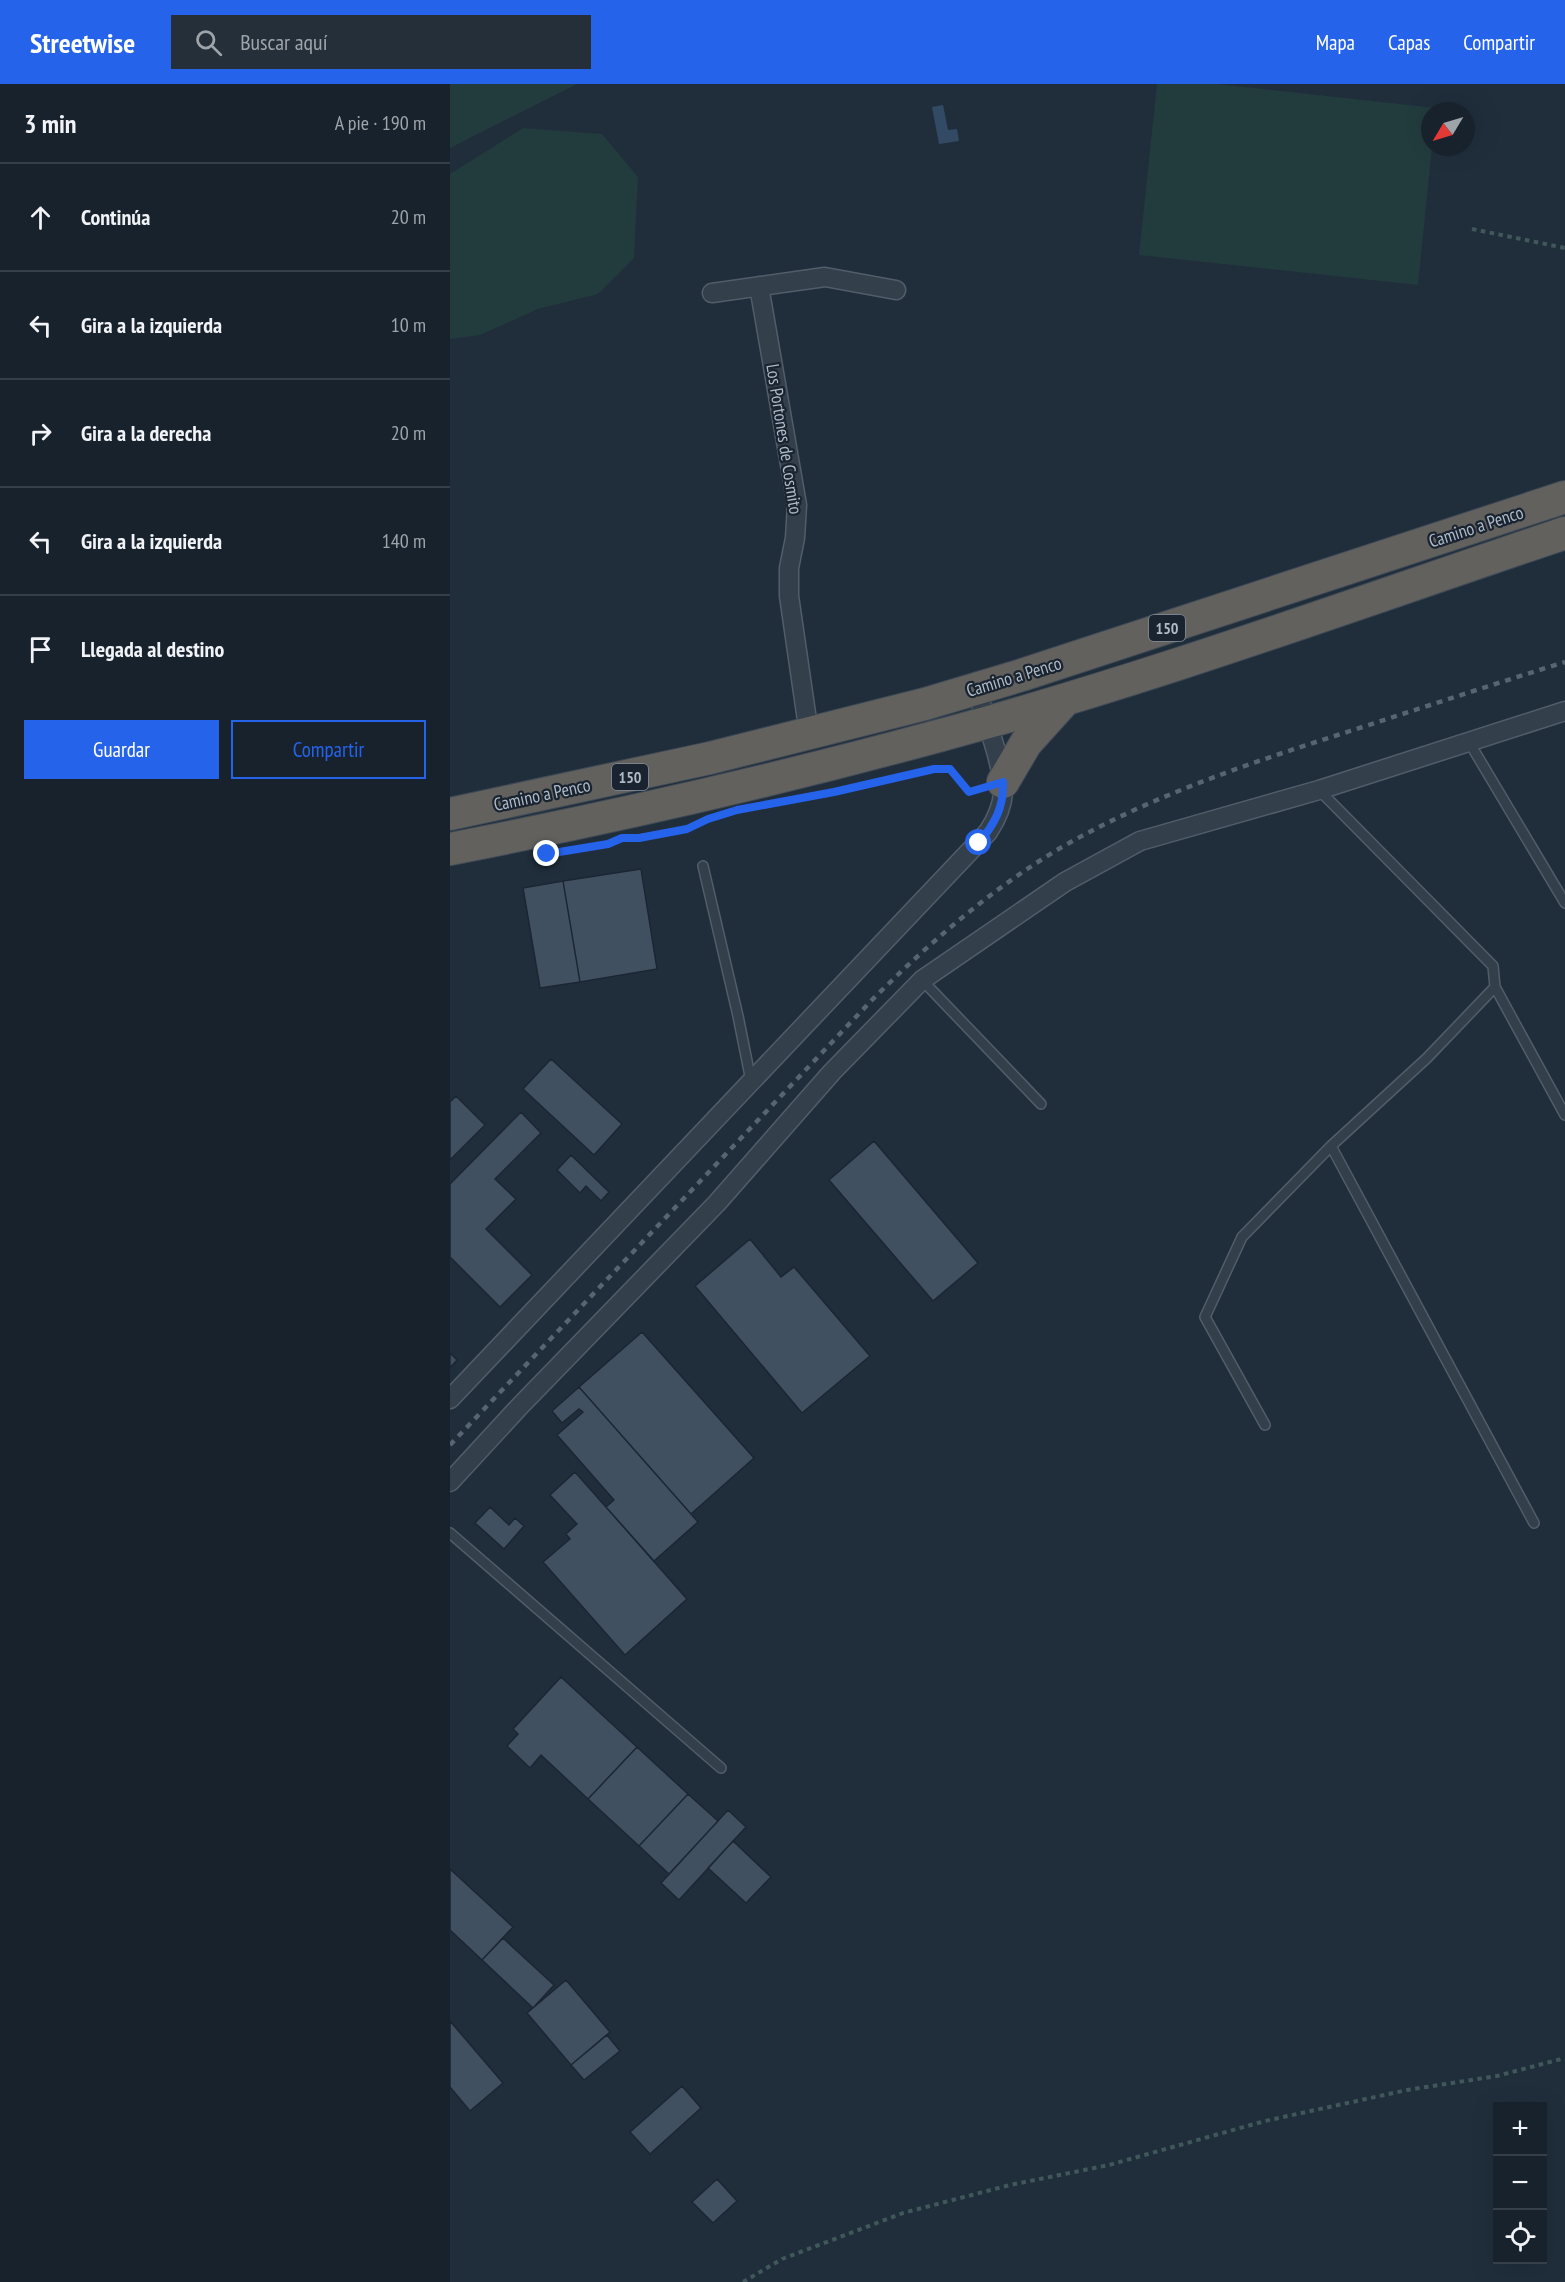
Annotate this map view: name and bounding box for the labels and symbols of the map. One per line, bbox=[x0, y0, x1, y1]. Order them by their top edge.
north arrow bbox=[1421, 102, 1475, 156]
street label: Los Portones de Cosmito bbox=[761, 362, 808, 516]
street label: Camino a Penco bbox=[1426, 500, 1526, 553]
road number: 150 bbox=[1149, 615, 1185, 641]
street label: Camino a Penco bbox=[964, 651, 1064, 702]
road number: 150 bbox=[612, 764, 648, 790]
street label: Camino a Penco bbox=[491, 773, 593, 816]
route start bbox=[965, 829, 991, 855]
route end bbox=[533, 840, 559, 866]

